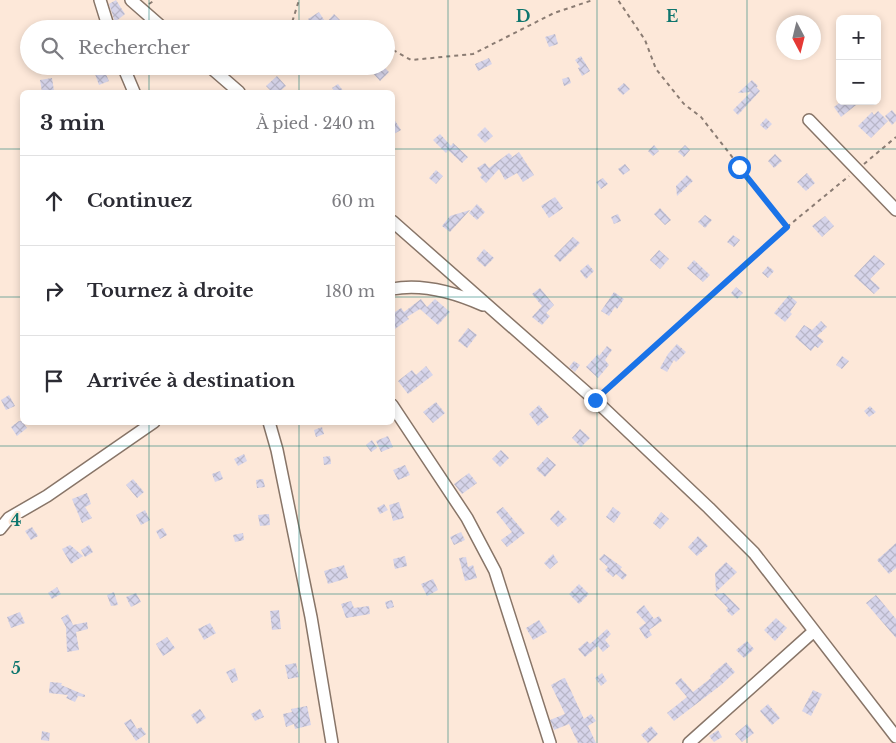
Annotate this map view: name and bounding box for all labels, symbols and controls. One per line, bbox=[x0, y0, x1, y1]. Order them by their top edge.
text: D bbox=[516, 6, 530, 26]
text: E bbox=[666, 6, 678, 26]
north arrow bbox=[776, 15, 821, 60]
map controls bbox=[836, 15, 881, 105]
button: + bbox=[836, 15, 881, 60]
search box bbox=[20, 20, 395, 75]
icon: search bbox=[38, 34, 66, 62]
text: Rechercher bbox=[78, 36, 190, 59]
button: − bbox=[836, 60, 881, 105]
text: 3 min bbox=[40, 110, 105, 136]
text: À pied · 240 m bbox=[256, 113, 375, 133]
route start bbox=[728, 156, 751, 179]
icon: ahead bbox=[40, 187, 68, 215]
text: Continuez bbox=[87, 189, 192, 212]
text: 60 m bbox=[332, 191, 375, 211]
icon: right bbox=[40, 277, 68, 305]
text: Tournez à droite bbox=[87, 279, 254, 302]
text: 180 m bbox=[325, 281, 375, 301]
icon: arrive bbox=[40, 367, 68, 395]
text: Arrivée à destination bbox=[87, 369, 295, 392]
route end bbox=[584, 389, 607, 412]
text: 4 bbox=[11, 510, 21, 530]
text: 5 bbox=[11, 658, 21, 678]

